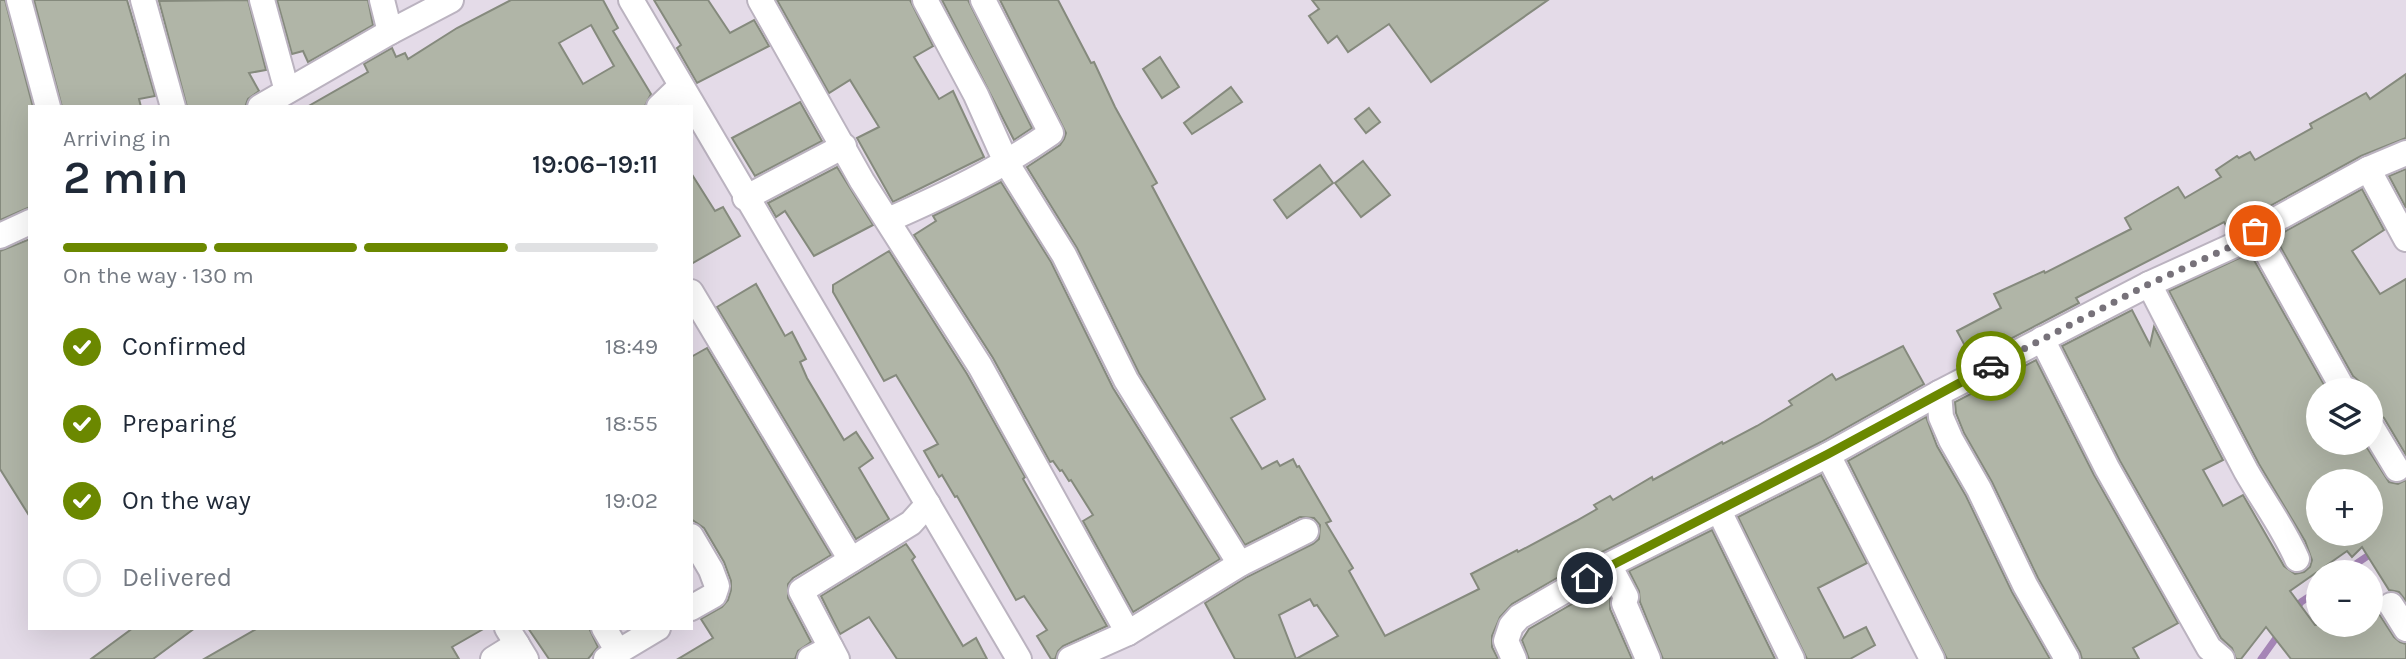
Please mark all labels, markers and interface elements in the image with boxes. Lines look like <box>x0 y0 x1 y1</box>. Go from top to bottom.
text: Arriving in <box>63 125 171 152</box>
text: 19:06–19:11 <box>532 149 658 180</box>
text: 2 min <box>63 151 189 205</box>
pin <box>2225 201 2285 261</box>
icon: bag <box>2236 212 2274 250</box>
text: On the way · 130 m <box>63 262 254 289</box>
icon: check <box>63 328 101 366</box>
text: Confirmed <box>122 331 247 362</box>
courier <box>1956 331 2026 401</box>
text: 18:49 <box>605 333 658 360</box>
icon: car <box>1972 347 2010 385</box>
map controls <box>2306 378 2383 637</box>
button: layers <box>2306 378 2383 455</box>
icon: check <box>63 405 101 443</box>
text: Preparing <box>122 408 236 439</box>
text: 18:55 <box>605 410 658 437</box>
button: + <box>2306 469 2383 546</box>
icon: check <box>63 482 101 520</box>
text: On the way <box>122 485 251 516</box>
text: 19:02 <box>605 487 658 514</box>
pin <box>1557 548 1617 608</box>
icon: home <box>1568 559 1606 597</box>
button: − <box>2306 560 2383 637</box>
text: Delivered <box>122 562 232 593</box>

